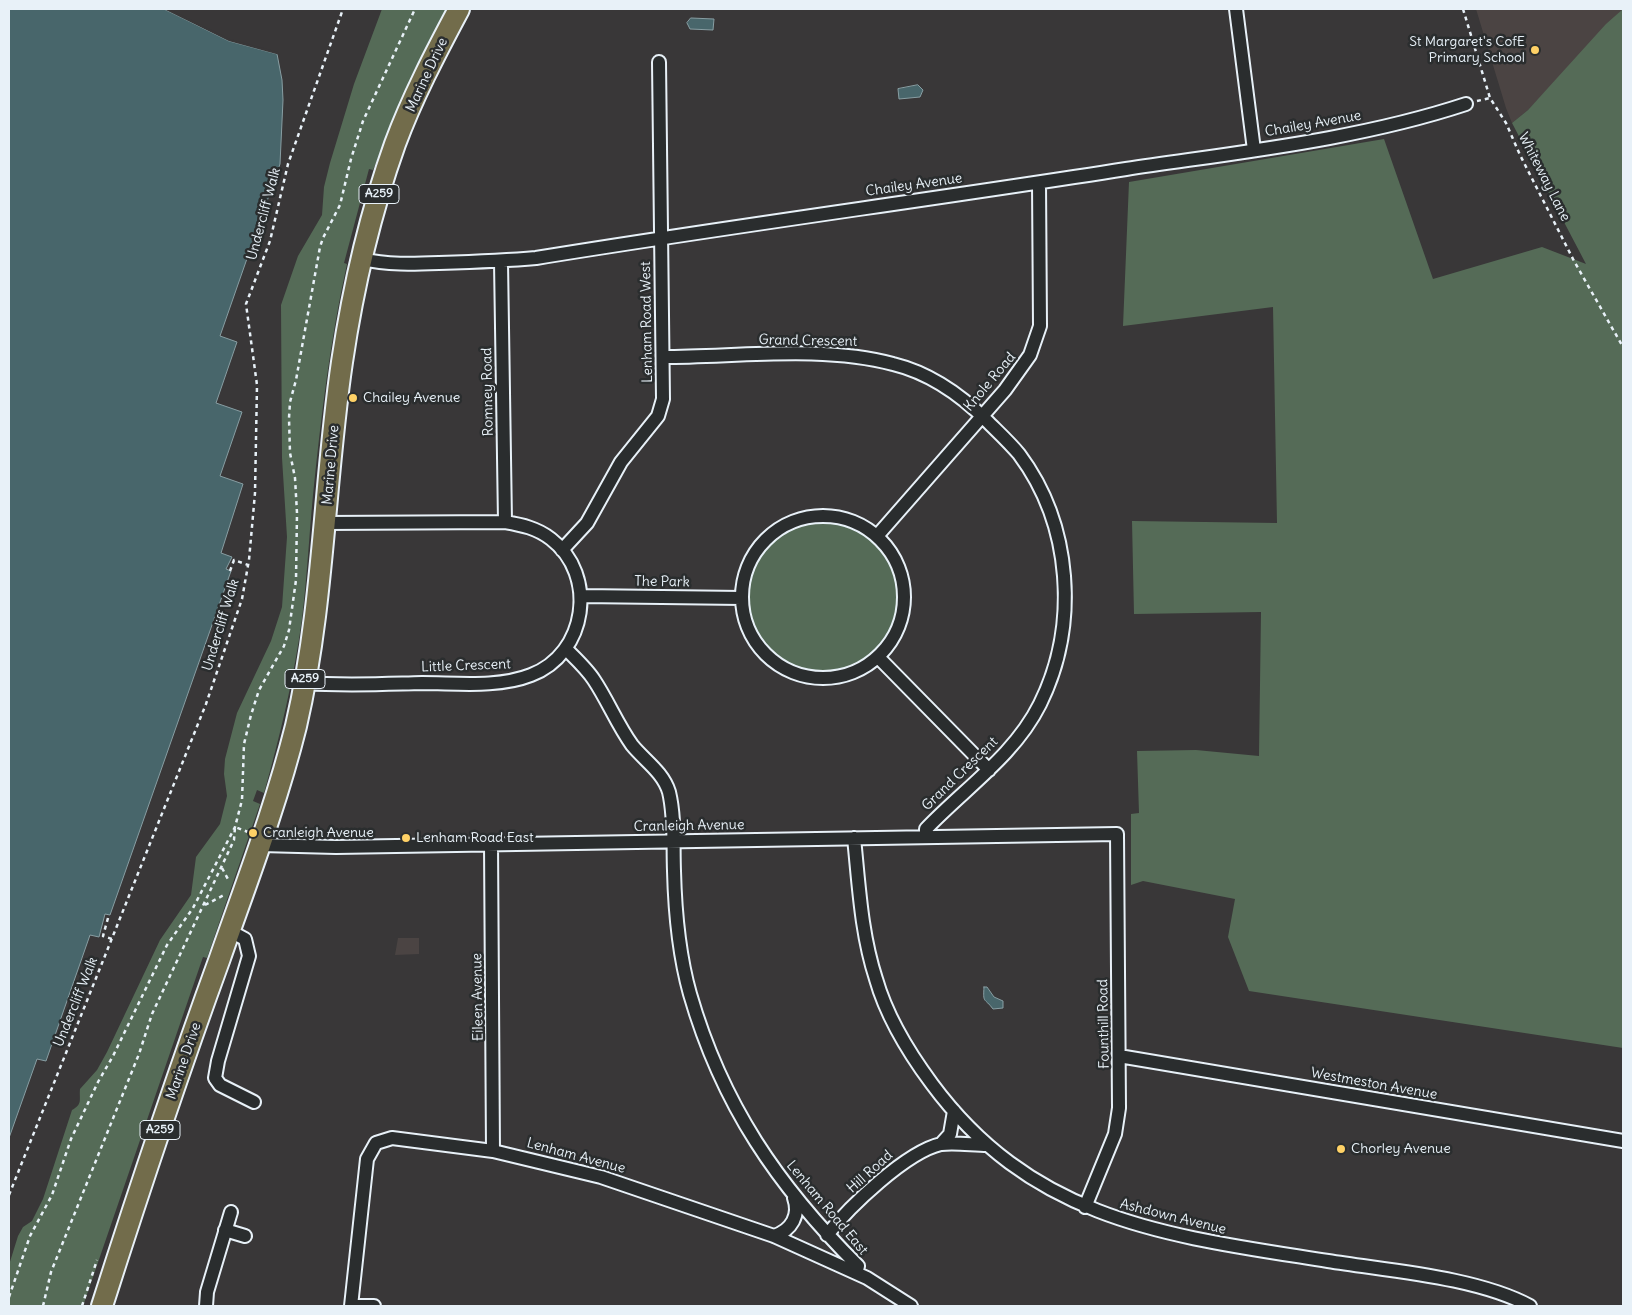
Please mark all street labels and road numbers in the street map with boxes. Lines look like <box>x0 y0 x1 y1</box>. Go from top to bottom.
street label: Marine Drive <box>402 35 452 115</box>
street label: Chailey Avenue <box>1264 107 1362 141</box>
street label: Whiteway Lane <box>1514 130 1574 224</box>
street label: Undercliff Walk <box>244 166 284 262</box>
street label: Chailey Avenue <box>865 170 963 200</box>
road number: A259 <box>359 184 399 203</box>
street label: Lenham Road West <box>638 261 656 383</box>
street label: Grand Crescent <box>758 332 858 350</box>
street label: Romney Road <box>479 348 497 436</box>
street label: Knole Road <box>961 349 1019 415</box>
street label: Marine Drive <box>319 424 343 506</box>
street label: The Park <box>634 573 690 591</box>
street label: Undercliff Walk <box>199 577 243 673</box>
street label: Little Crescent <box>421 656 511 676</box>
road number: A259 <box>285 670 325 689</box>
street label: Grand Crescent <box>919 734 1001 814</box>
street label: Cranleigh Avenue <box>633 817 745 835</box>
street label: Eileen Avenue <box>469 953 487 1041</box>
street label: Undercliff Walk <box>50 955 102 1049</box>
street label: Founthill Road <box>1095 979 1113 1069</box>
street label: Marine Drive <box>163 1020 205 1102</box>
street label: Westmeston Avenue <box>1310 1065 1438 1103</box>
road number: A259 <box>140 1120 180 1140</box>
street label: Lenham Avenue <box>525 1135 627 1177</box>
street label: Hill Road <box>844 1147 896 1197</box>
street label: Lenham Road East <box>783 1157 871 1259</box>
street label: Ashdown Avenue <box>1118 1196 1228 1238</box>

